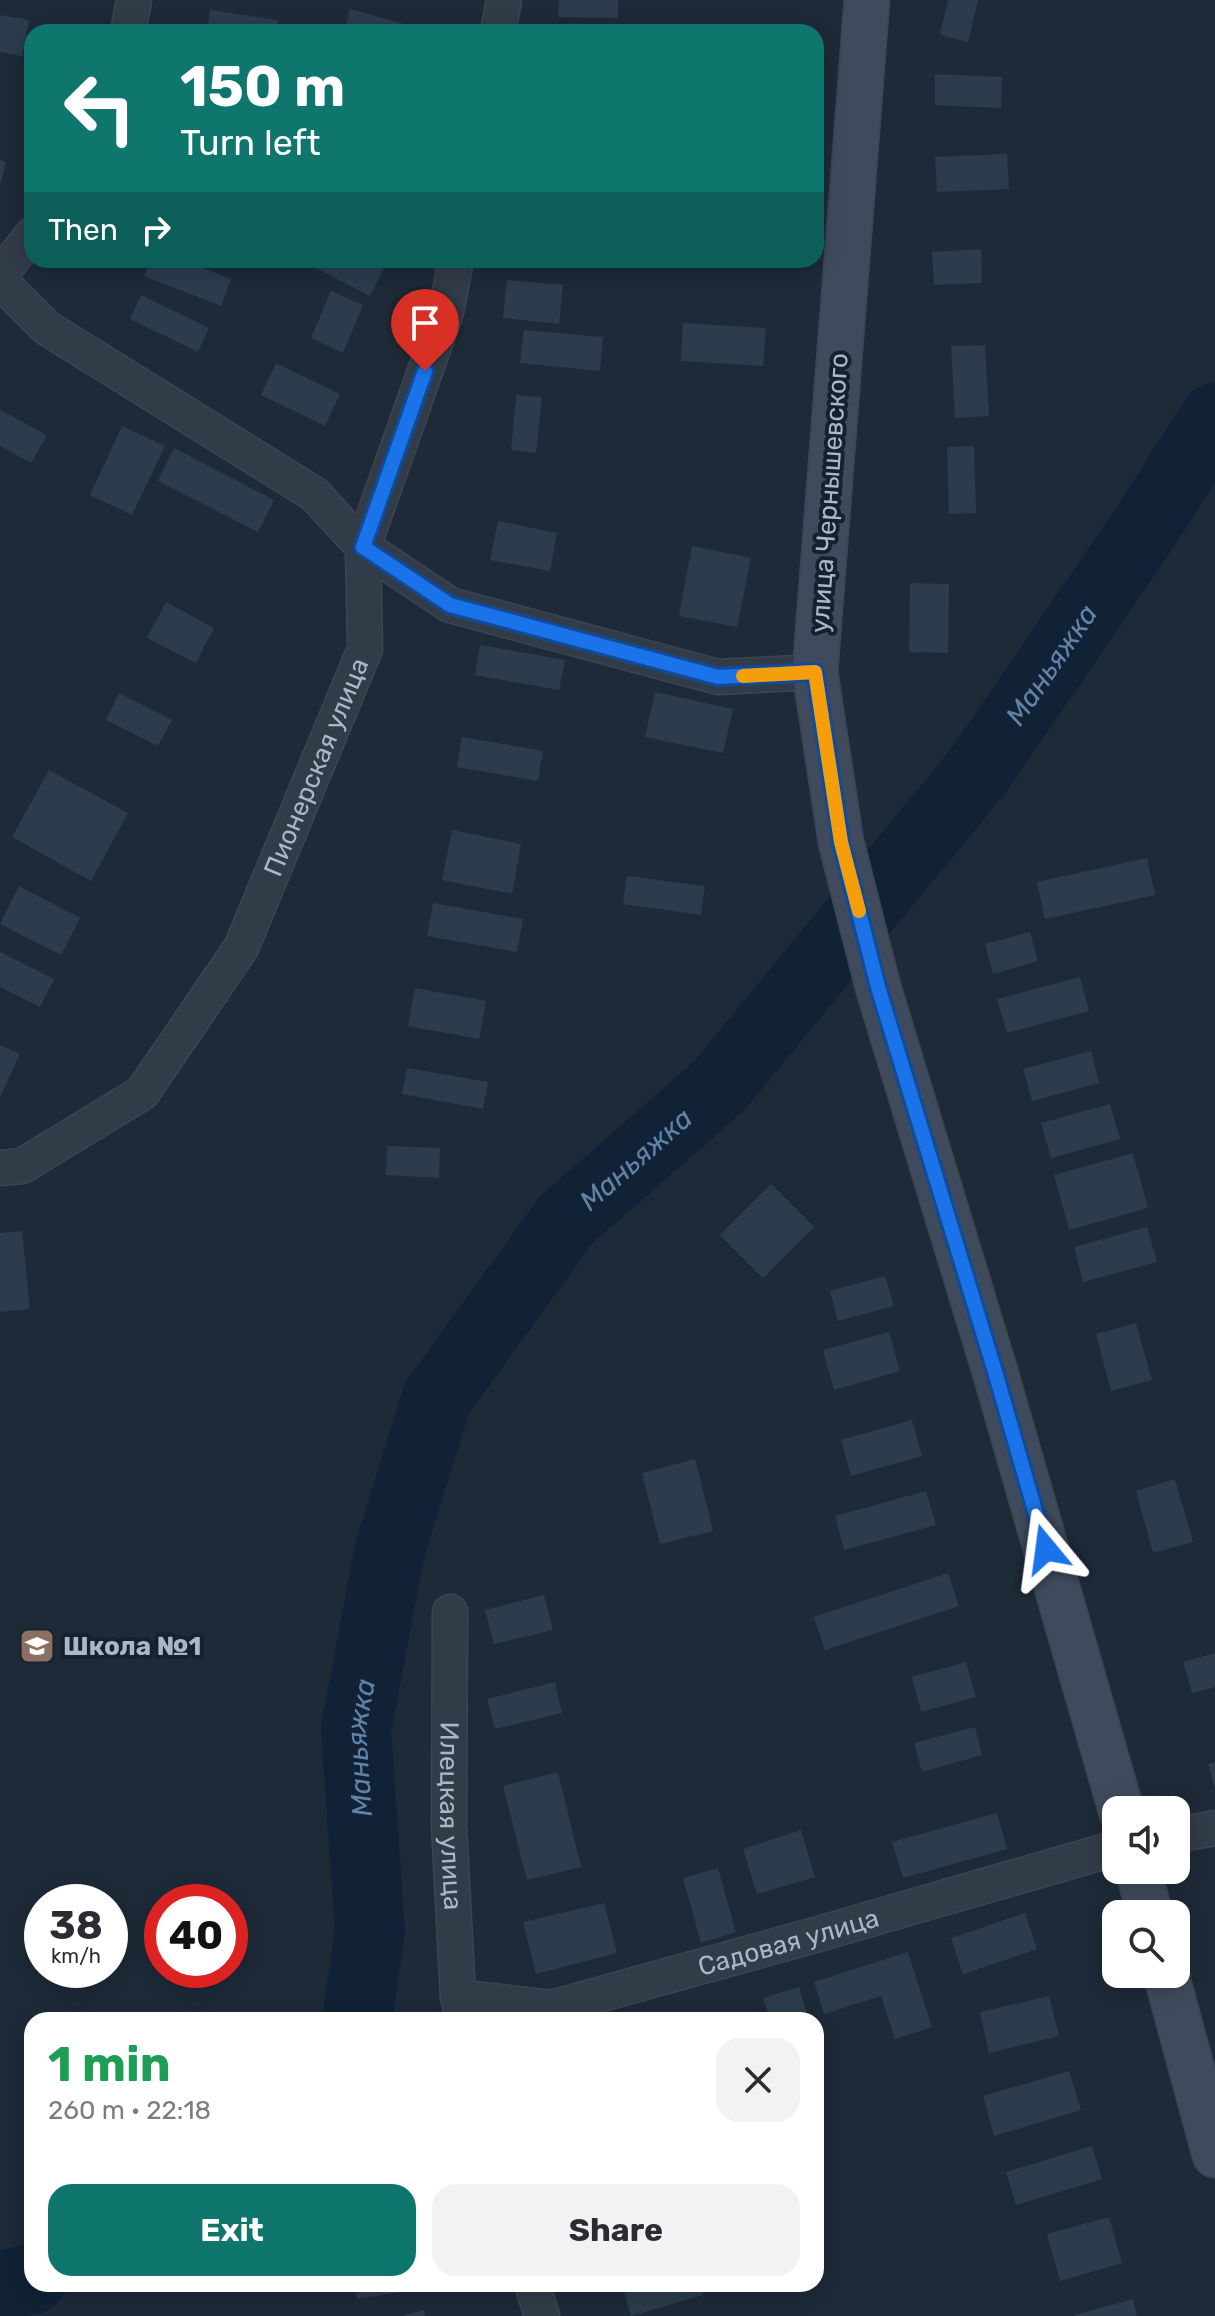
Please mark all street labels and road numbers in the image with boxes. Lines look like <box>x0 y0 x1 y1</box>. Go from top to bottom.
street label: улица Чернышевского <box>804 352 855 634</box>
street label: Пионерская улица <box>257 654 376 881</box>
street label: Илецкая улица <box>433 1722 468 1911</box>
street label: Садовая улица <box>695 1902 883 1983</box>

